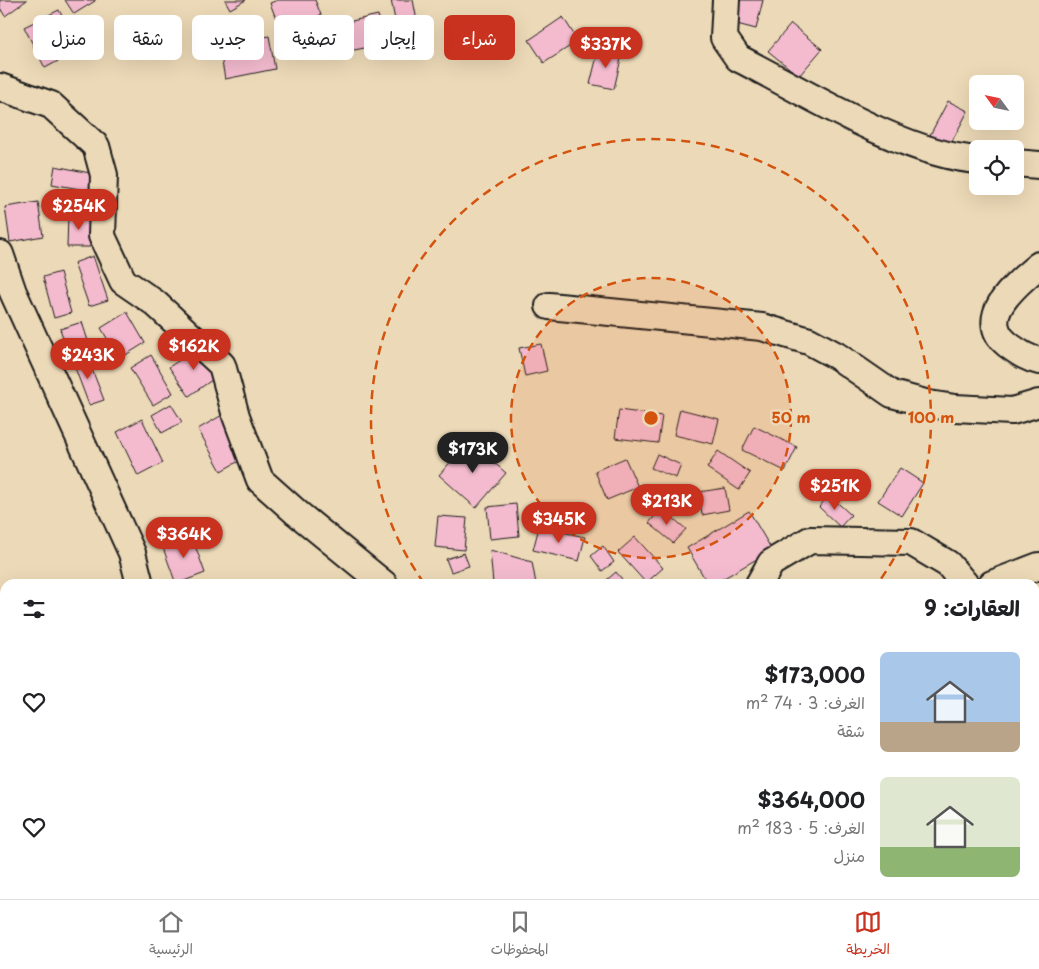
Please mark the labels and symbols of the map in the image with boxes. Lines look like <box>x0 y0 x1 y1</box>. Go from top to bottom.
pin: $337K <box>571 27 641 69</box>
north arrow <box>969 75 1024 130</box>
pin: $254K <box>44 188 114 231</box>
pin: $162K <box>159 328 229 371</box>
pin: $243K <box>53 338 123 380</box>
text: 50 m <box>772 405 810 428</box>
text: 100 m <box>908 405 954 428</box>
centre of rings <box>642 409 660 427</box>
pin: $173K <box>438 432 508 474</box>
pin: $251K <box>800 468 870 511</box>
pin: $213K <box>632 484 702 526</box>
pin: $345K <box>524 502 594 544</box>
pin: $364K <box>149 516 219 559</box>

